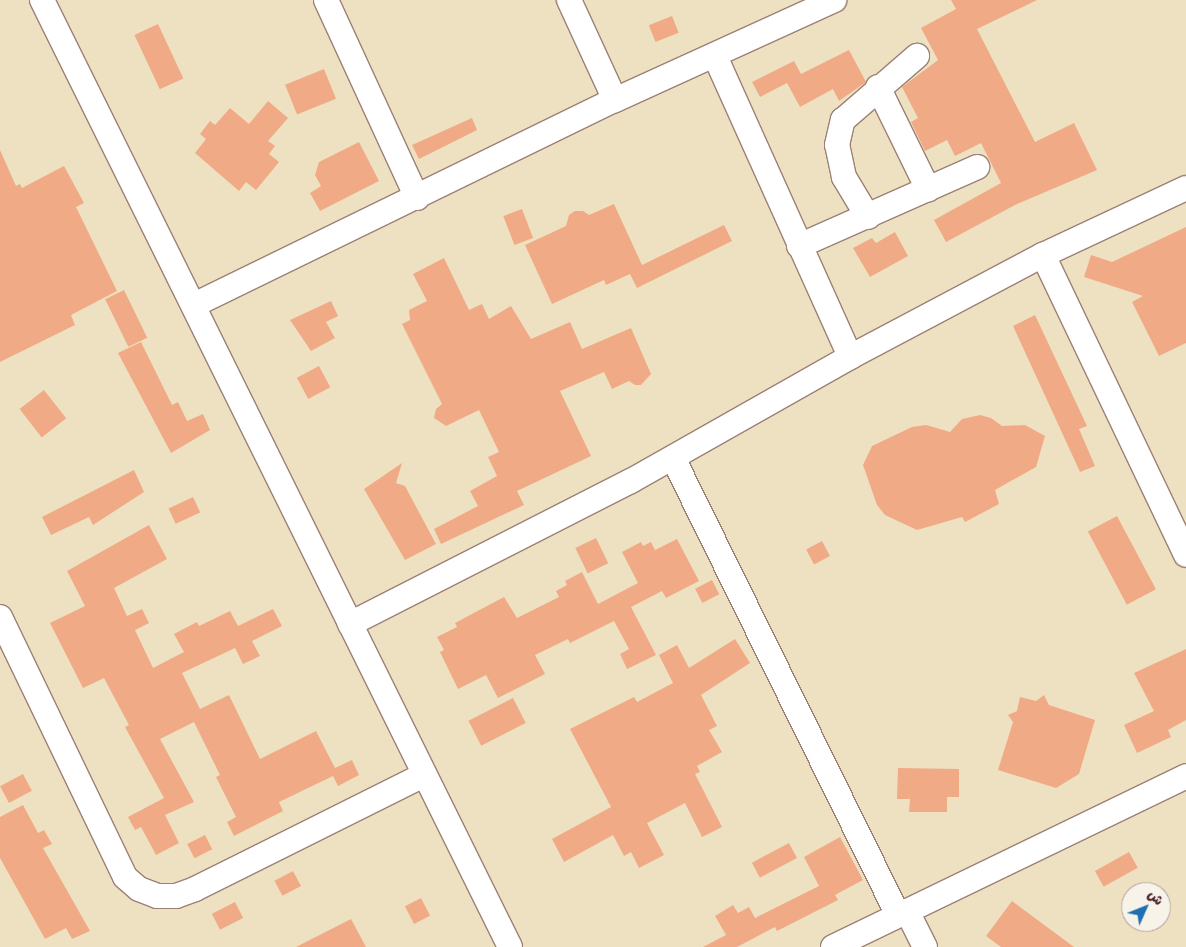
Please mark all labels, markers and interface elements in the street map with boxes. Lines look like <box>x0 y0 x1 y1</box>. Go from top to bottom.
north arrow <box>1121 882 1171 932</box>
text: ش <box>1144 885 1168 909</box>

